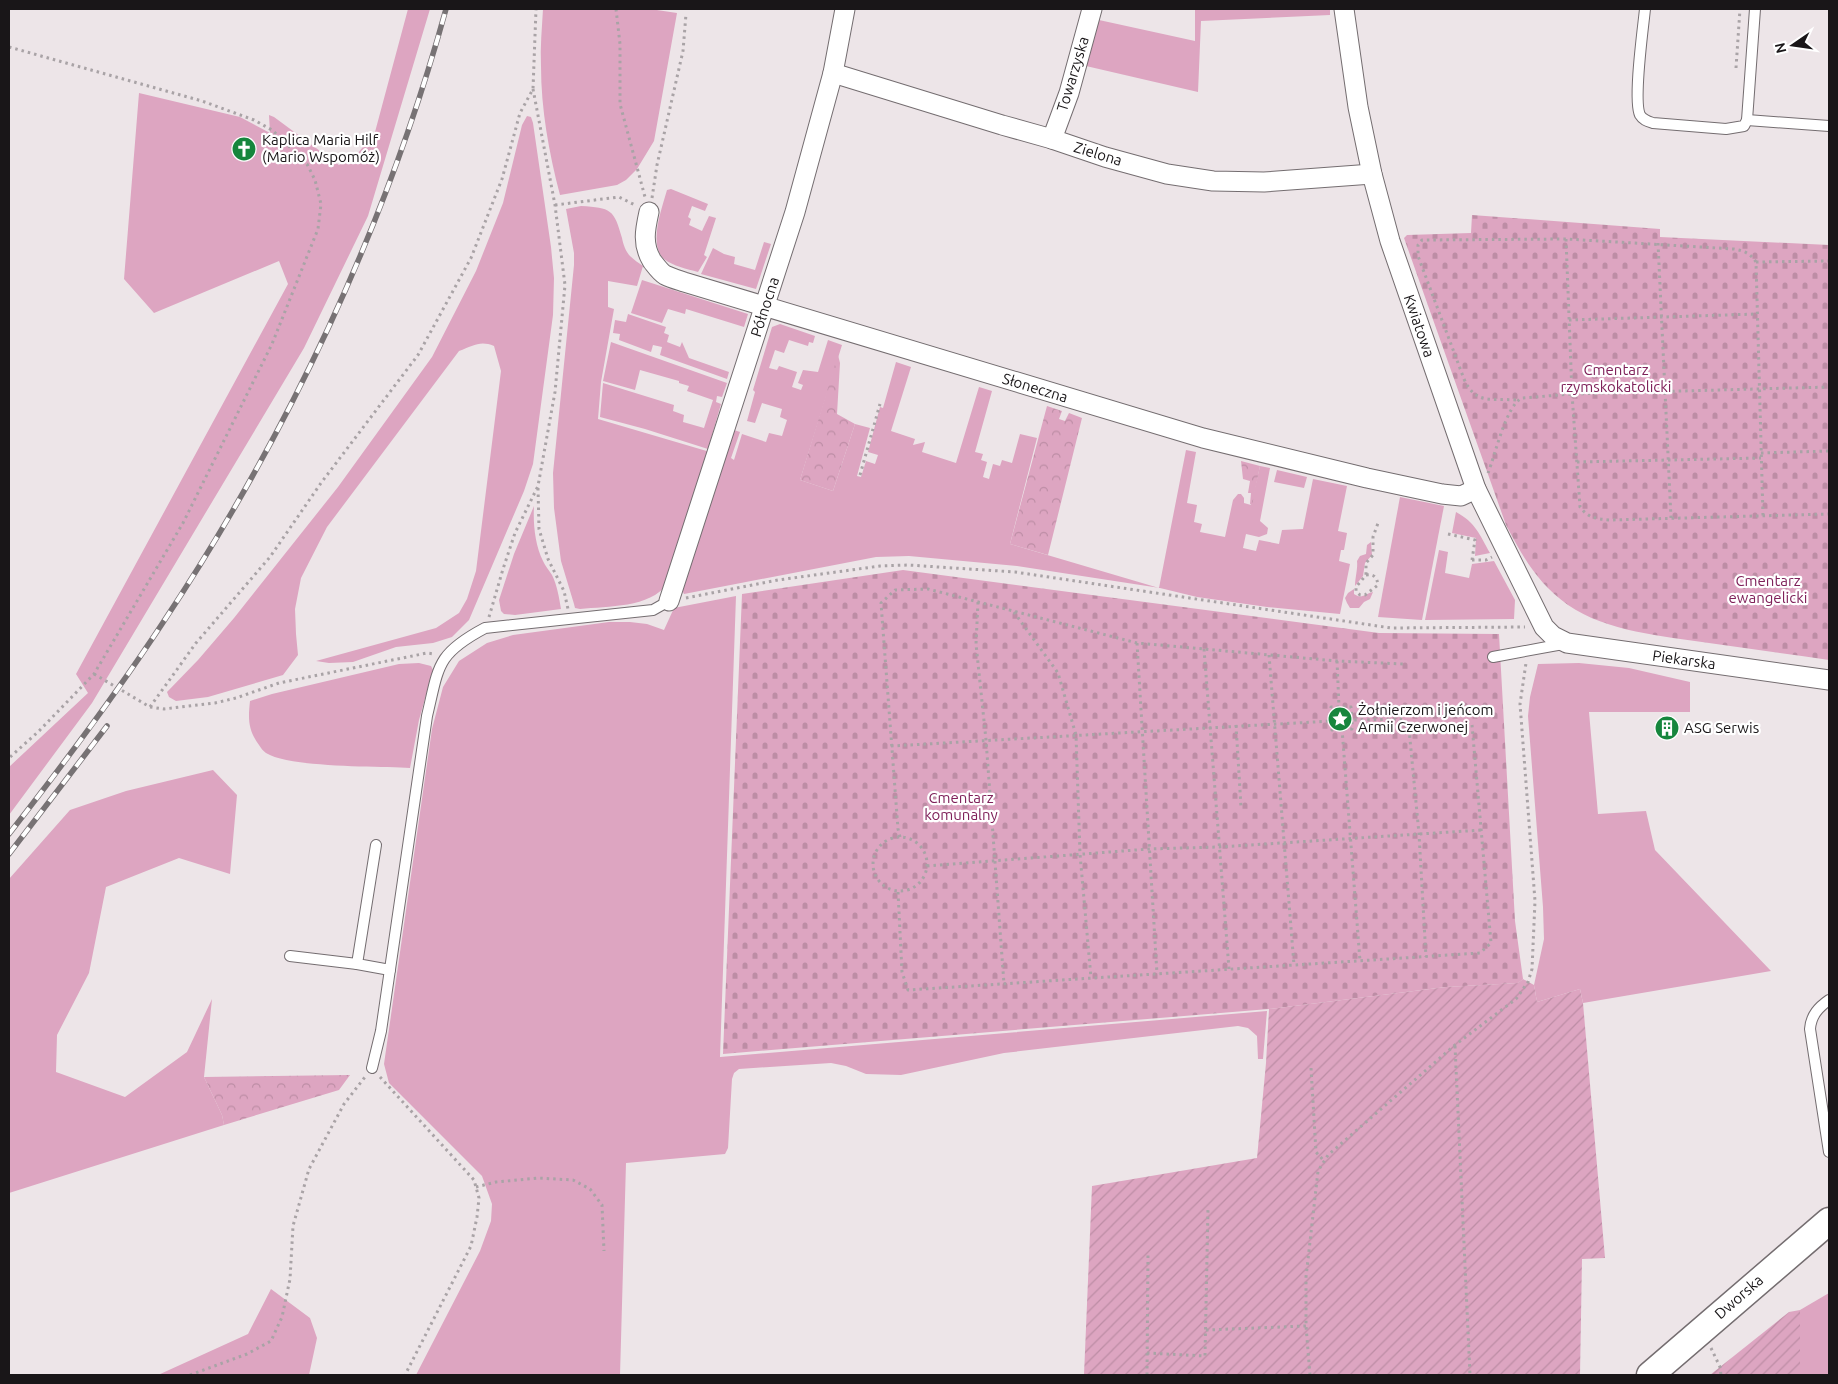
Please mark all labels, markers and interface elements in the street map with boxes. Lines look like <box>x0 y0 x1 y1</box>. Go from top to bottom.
north arrow <box>1768 20 1818 70</box>
street label: Towarzyska <box>1053 34 1092 113</box>
text: N <box>1771 41 1789 55</box>
place label: Kaplica Maria Hilf (Mario Wspomóż) <box>262 131 380 165</box>
church icon: Kaplica Maria Hilf (Mario Wspomóż) <box>231 136 257 162</box>
street label: Zielona <box>1072 138 1124 169</box>
street label: Północna <box>747 275 782 339</box>
street label: Kwiatowa <box>1401 292 1438 360</box>
park label: Cmentarz rzymskokatolicki <box>1560 361 1672 395</box>
street label: Słoneczna <box>1000 370 1070 406</box>
park label: Cmentarz ewangelicki <box>1729 572 1807 606</box>
street label: Piekarska <box>1651 647 1717 672</box>
place label: Żołnierzom i jeńcom Armii Czerwonej <box>1358 701 1493 735</box>
place icon: Żołnierzom i jeńcom Armii Czerwonej <box>1327 706 1353 732</box>
building icon: ASG Serwis <box>1654 715 1680 741</box>
place label: ASG Serwis <box>1684 719 1759 736</box>
park label: Cmentarz komunalny <box>924 789 998 823</box>
street label: Dworska <box>1711 1271 1766 1322</box>

